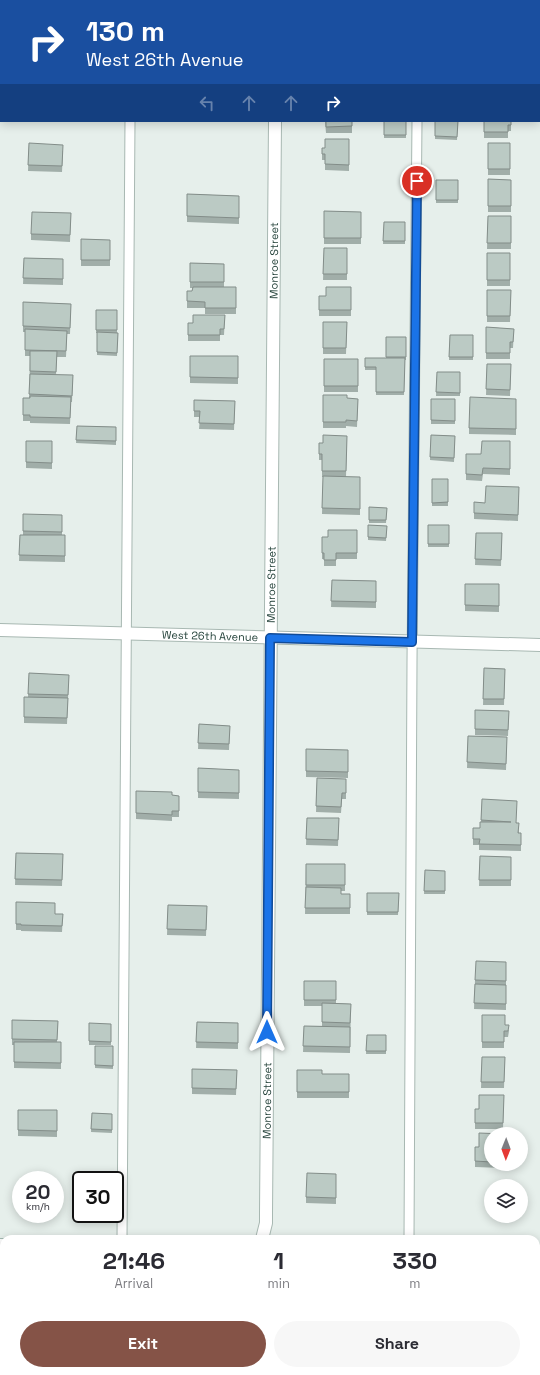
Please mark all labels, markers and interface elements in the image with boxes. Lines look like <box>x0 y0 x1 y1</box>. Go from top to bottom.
text: 130 m <box>86 13 165 49</box>
icon: right <box>20 16 72 68</box>
text: West 26th Avenue <box>86 48 243 71</box>
icon: left <box>196 92 218 114</box>
icon: ahead <box>238 92 260 114</box>
icon: ahead <box>280 92 302 114</box>
icon: right <box>322 92 344 114</box>
pin <box>400 164 434 198</box>
icon: arrive <box>406 170 428 192</box>
street label: Monroe Street <box>267 222 281 299</box>
street label: Monroe Street <box>264 546 278 623</box>
street label: West 26th Avenue <box>162 627 258 644</box>
position arrow <box>246 1011 288 1053</box>
street label: Monroe Street <box>260 1062 274 1139</box>
north arrow <box>484 1127 528 1171</box>
map controls <box>484 1127 528 1223</box>
speed limit sign: 30 <box>72 1171 124 1223</box>
text: 20 <box>26 1179 50 1205</box>
button: layers <box>484 1179 528 1223</box>
text: km/h <box>26 1200 50 1213</box>
text: 21:46 <box>103 1245 165 1276</box>
text: 1 <box>273 1245 284 1276</box>
text: 330 <box>393 1245 437 1276</box>
text: Arrival <box>114 1275 153 1292</box>
text: min <box>268 1275 290 1292</box>
text: m <box>409 1275 421 1292</box>
button: Exit <box>20 1321 266 1367</box>
button: Share <box>274 1321 520 1367</box>

